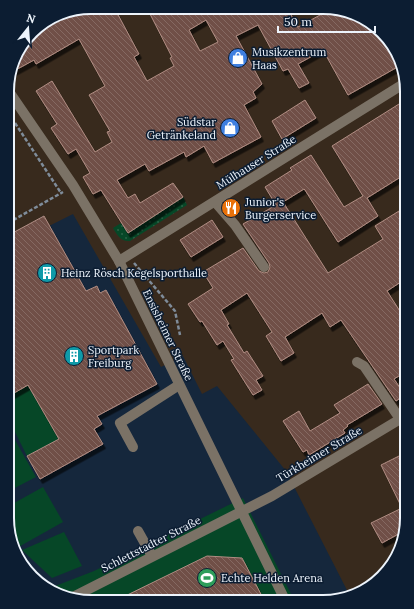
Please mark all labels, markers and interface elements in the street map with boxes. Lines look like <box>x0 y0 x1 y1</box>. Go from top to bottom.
north arrow <box>8 8 48 48</box>
scale bar <box>278 8 375 34</box>
text: N <box>25 10 38 27</box>
text: 50 m <box>284 14 312 29</box>
place label: Musikzentrum Haas <box>252 45 326 72</box>
shop icon: Musikzentrum Haas <box>227 47 249 69</box>
place label: Südstar Getränkeland <box>147 115 216 142</box>
shop icon: Südstar Getränkeland <box>219 117 241 139</box>
street label: Mülhauser Straße <box>214 132 298 192</box>
place label: Junior's Burgerservice <box>244 195 316 222</box>
restaurant icon: Junior's Burgerservice <box>220 197 242 219</box>
building icon: Heinz Rösch Kegelsporthalle <box>36 262 58 284</box>
place label: Heinz Rösch Kegelsporthalle <box>61 266 207 280</box>
street label: Ensisheimer Straße <box>140 287 196 383</box>
place label: Sportpark Freiburg <box>88 343 139 370</box>
building icon: Sportpark Freiburg <box>63 345 85 367</box>
street label: Türkheimer Straße <box>274 423 364 485</box>
street label: Schlettstadter Straße <box>99 513 203 575</box>
sports icon: Echte Helden Arena <box>196 567 218 589</box>
place label: Echte Helden Arena <box>221 571 323 585</box>

